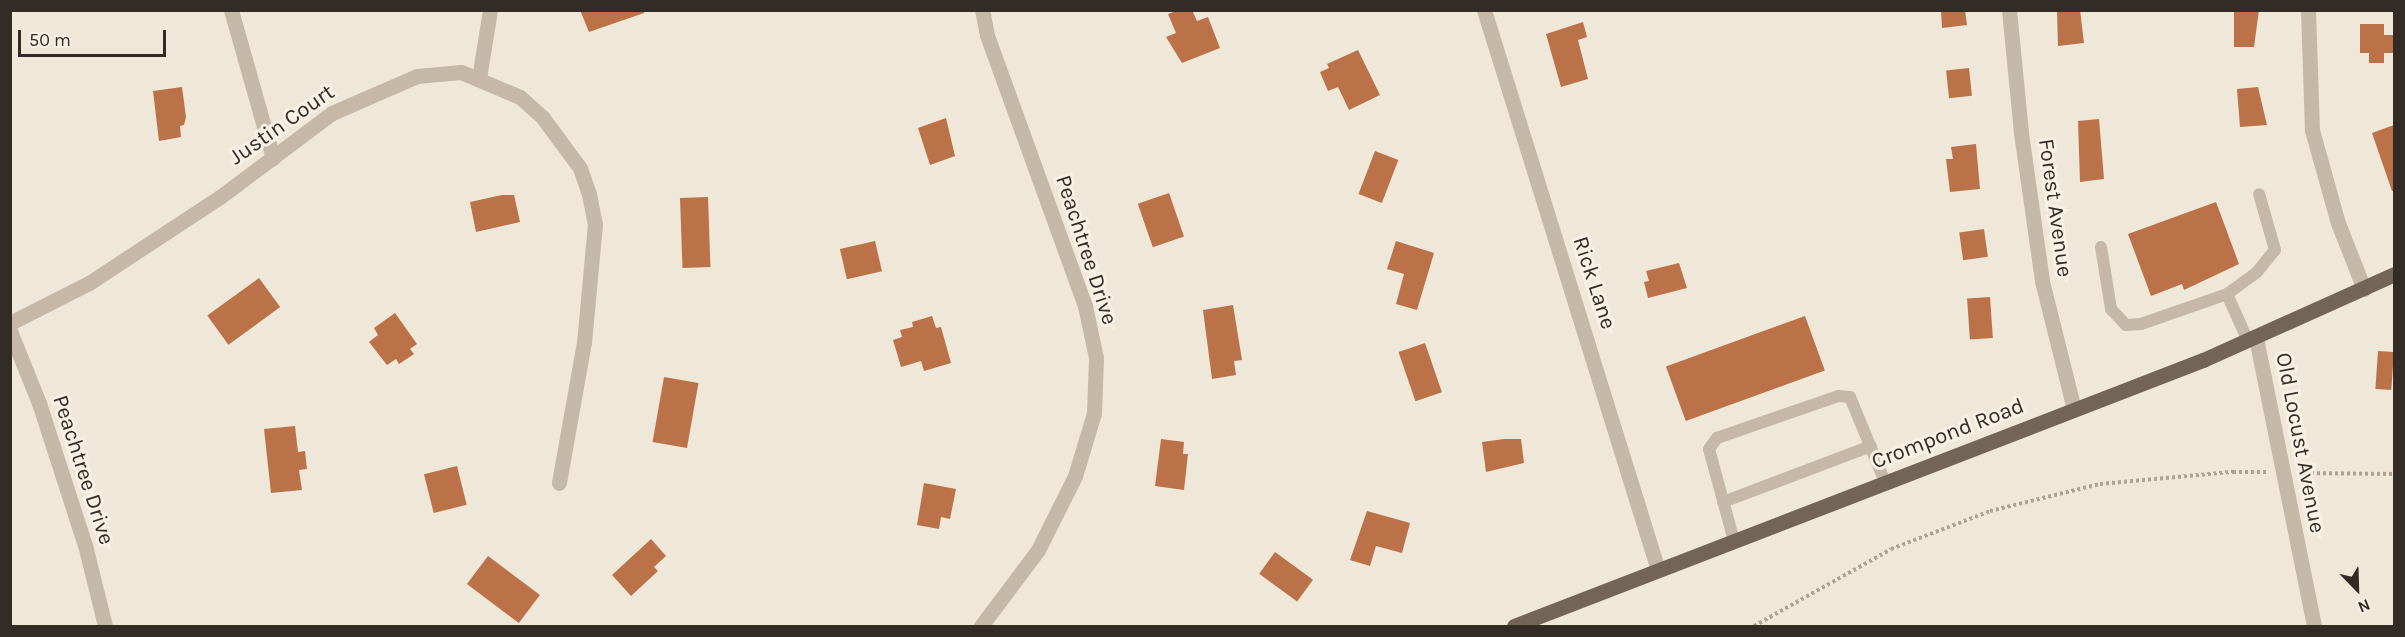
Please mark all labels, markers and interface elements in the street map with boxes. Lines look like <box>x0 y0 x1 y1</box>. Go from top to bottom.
scale bar <box>21 18 170 56</box>
text: 50 m <box>29 29 71 51</box>
street label: Justin Court <box>224 79 340 171</box>
street label: Forest Avenue <box>2032 137 2078 279</box>
street label: Peachtree Drive <box>1049 172 1123 328</box>
street label: Rick Lane <box>1567 233 1621 333</box>
street label: Old Locust Avenue <box>2270 351 2330 535</box>
street label: Peachtree Drive <box>46 392 120 548</box>
street label: Crompond Road <box>1868 393 2028 475</box>
north arrow <box>2327 559 2387 619</box>
text: N <box>2355 595 2373 617</box>

